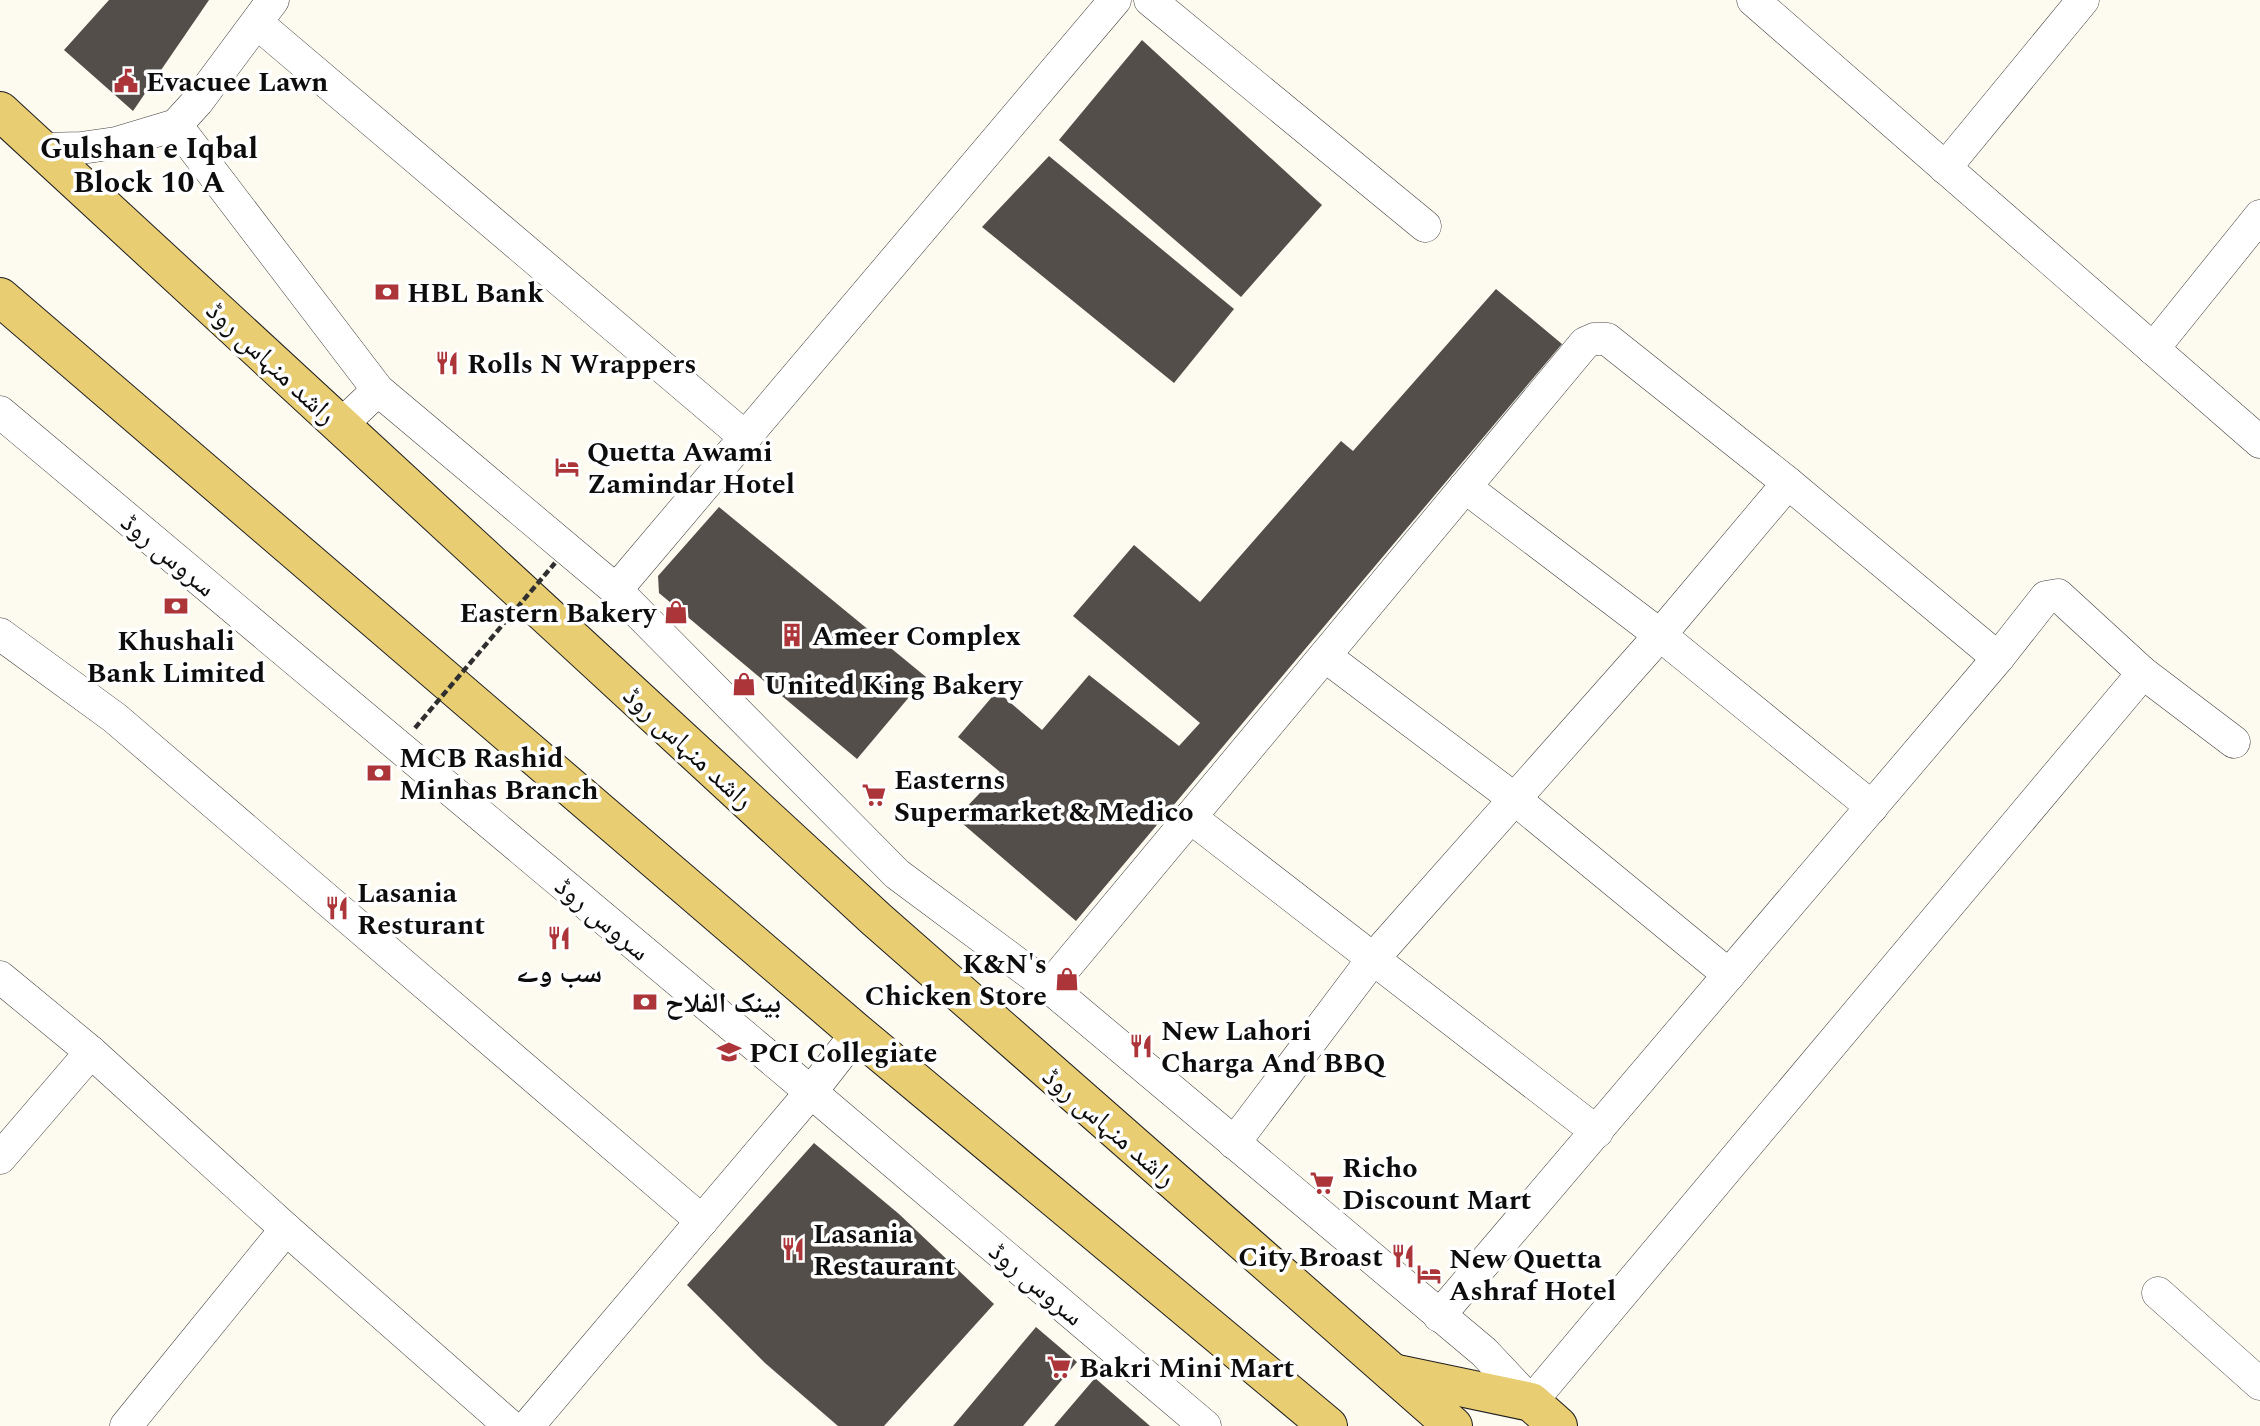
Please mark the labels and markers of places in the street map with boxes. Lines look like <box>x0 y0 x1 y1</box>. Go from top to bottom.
place label: Evacuee Lawn <box>146 61 328 104</box>
public building icon: Evacuee Lawn <box>112 67 140 95</box>
place label: HBL Bank <box>407 272 544 315</box>
bank icon: HBL Bank <box>373 278 401 306</box>
place label: Rolls N Wrappers <box>467 343 696 386</box>
restaurant icon: Rolls N Wrappers <box>433 349 461 377</box>
place label: Quetta Awami Zamindar Hotel <box>587 431 795 506</box>
hotel icon: Quetta Awami Zamindar Hotel <box>553 453 581 481</box>
bank icon: Khushali Bank Limited <box>162 592 190 620</box>
place label: Eastern Bakery <box>459 592 658 635</box>
shop icon: Eastern Bakery <box>662 598 690 626</box>
place label: Ameer Complex <box>812 615 1021 658</box>
place label: Khushali Bank Limited <box>87 620 265 695</box>
building icon: Ameer Complex <box>778 621 806 649</box>
place label: United King Bakery <box>764 664 1024 707</box>
shop icon: United King Bakery <box>730 670 758 698</box>
place label: MCB Rashid Minhas Branch <box>399 737 599 812</box>
bank icon: MCB Rashid Minhas Branch <box>365 759 393 787</box>
place label: Easterns Supermarket & Medico <box>894 759 1194 834</box>
supermarket icon: Easterns Supermarket & Medico <box>860 781 888 809</box>
place label: Lasania Resturant <box>357 872 485 947</box>
restaurant icon: Lasania Resturant <box>323 894 351 922</box>
restaurant icon: سب وے <box>545 924 573 952</box>
place label: K&N's Chicken Store <box>865 943 1047 1018</box>
place label: سب وے <box>516 952 602 995</box>
shop icon: K&N's Chicken Store <box>1053 965 1081 993</box>
place label: بینک الفلاح <box>665 982 781 1025</box>
bank icon: بینک الفلاح <box>631 988 659 1016</box>
place label: New Lahori Charga And BBQ <box>1161 1010 1386 1085</box>
place label: PCI Collegiate <box>749 1032 937 1075</box>
restaurant icon: New Lahori Charga And BBQ <box>1127 1032 1155 1060</box>
school or university icon: PCI Collegiate <box>715 1038 743 1066</box>
place label: Richo Discount Mart <box>1342 1147 1532 1222</box>
supermarket icon: Richo Discount Mart <box>1308 1169 1336 1197</box>
place label: Lasania Restaurant <box>813 1213 956 1288</box>
restaurant icon: Lasania Restaurant <box>779 1235 807 1263</box>
place label: City Broast <box>1238 1236 1383 1279</box>
place label: New Quetta Ashraf Hotel <box>1449 1238 1616 1313</box>
restaurant icon: City Broast <box>1389 1242 1417 1270</box>
hotel icon: New Quetta Ashraf Hotel <box>1415 1260 1443 1288</box>
place label: Bakri Mini Mart <box>1079 1347 1295 1390</box>
supermarket icon: Bakri Mini Mart <box>1045 1353 1073 1381</box>

